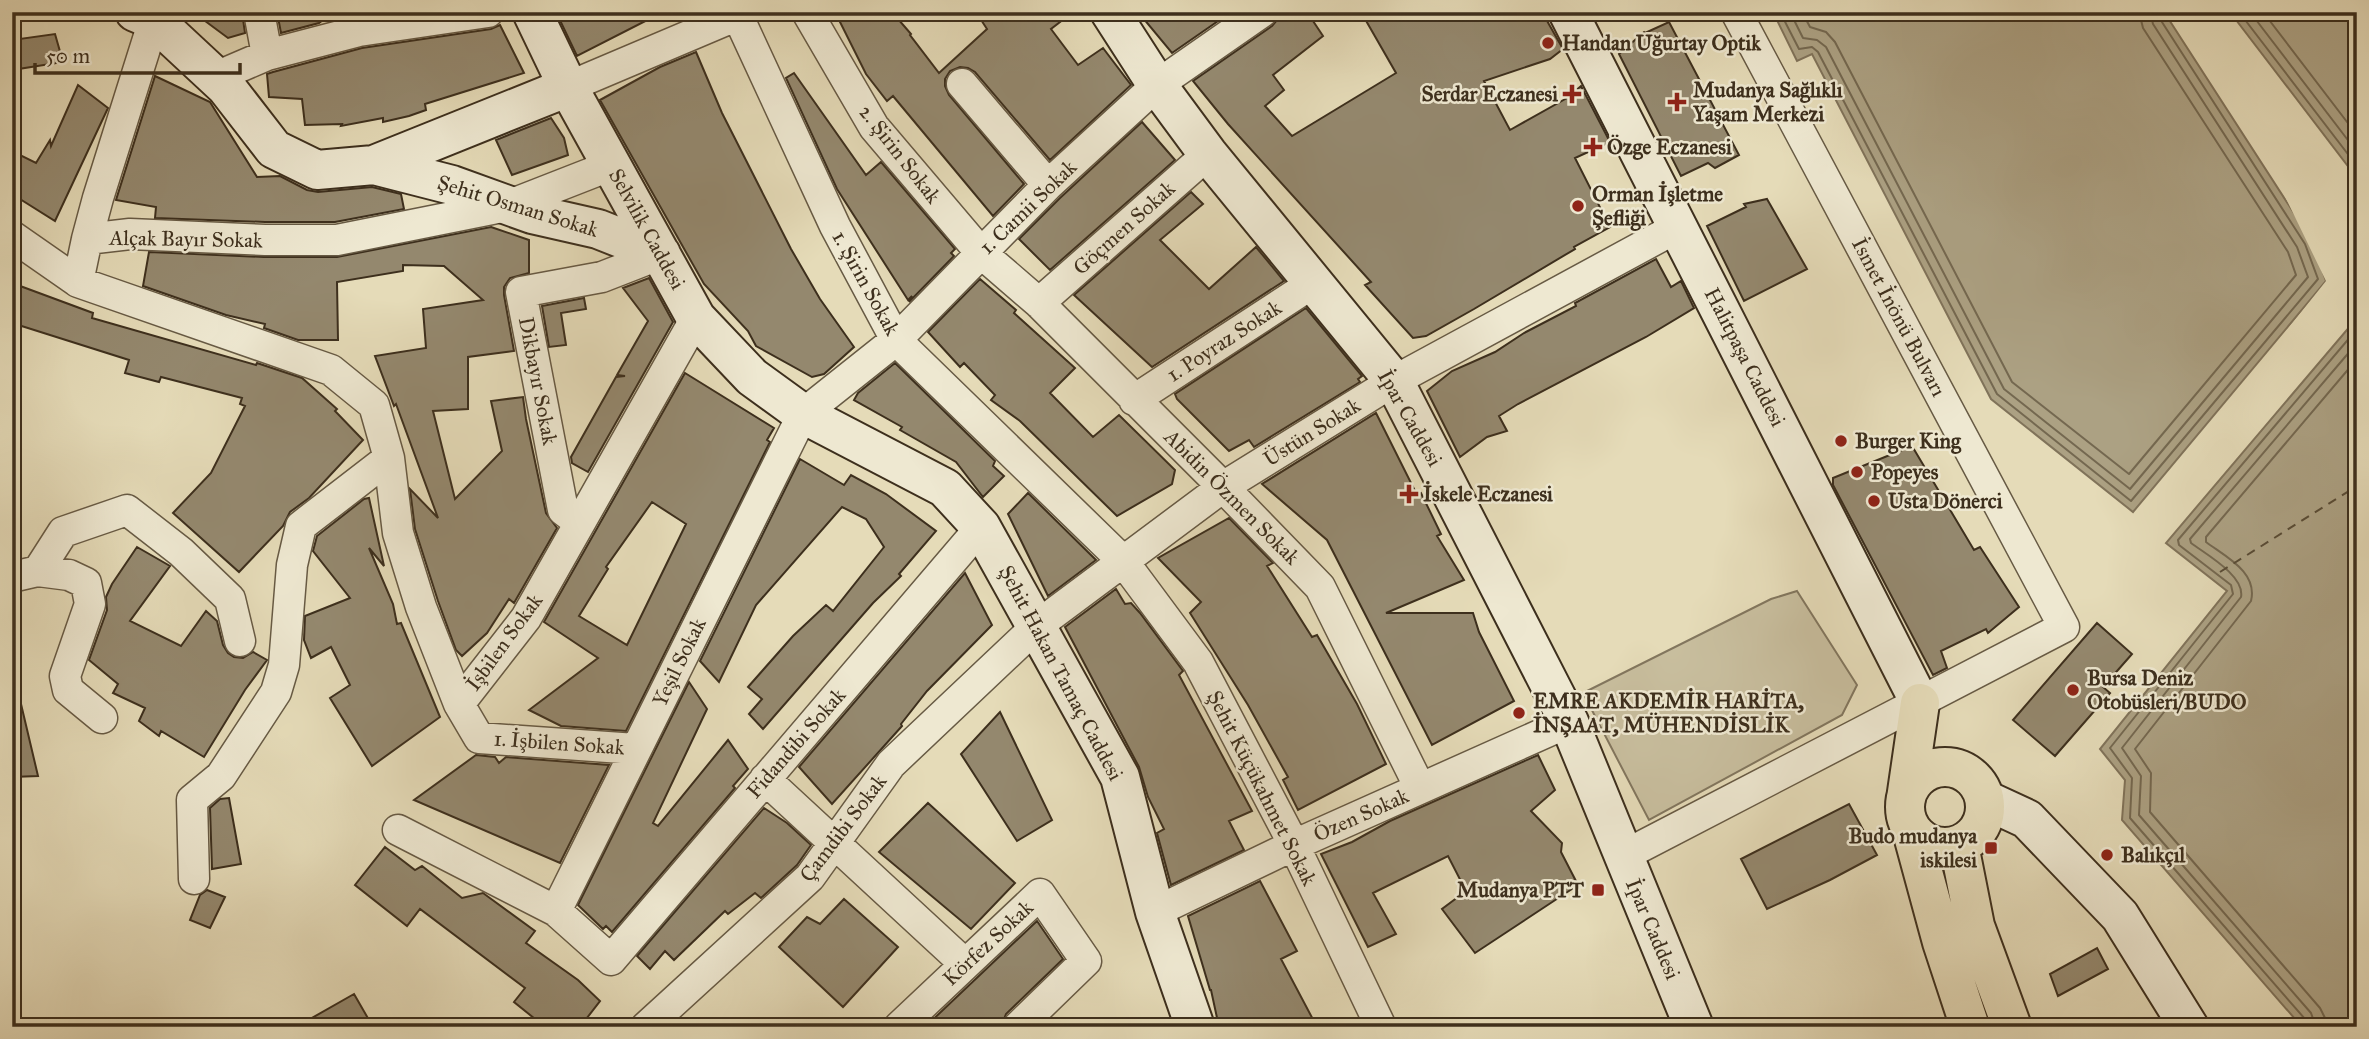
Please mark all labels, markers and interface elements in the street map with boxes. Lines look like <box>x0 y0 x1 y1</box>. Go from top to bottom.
place label: Handan Uğurtay Optik <box>1562 30 1762 56</box>
scale bar <box>35 32 240 76</box>
marker: Handan Uğurtay Optik <box>1540 35 1556 51</box>
text: 50 m <box>46 43 91 69</box>
place label: Mudanya Sağlıklı Yaşam Merkezi <box>1692 77 1843 127</box>
place label: Serdar Eczanesi <box>1422 81 1558 107</box>
marker: Serdar Eczanesi <box>1564 86 1580 102</box>
marker: Mudanya Sağlıklı Yaşam Merkezi <box>1667 92 1687 112</box>
street label: 2. Şirin Sokak <box>853 99 947 209</box>
place label: Özge Eczanesi <box>1607 134 1732 160</box>
marker: Özge Eczanesi <box>1585 139 1601 155</box>
street label: 1. Camii Sokak <box>974 154 1082 260</box>
street label: Selvilik Caddesi <box>603 164 691 294</box>
street label: Şehit Osman Sokak <box>434 169 602 243</box>
street label: Göçmen Sokak <box>1068 175 1181 281</box>
place label: Orman İşletme Şefliği <box>1592 180 1723 231</box>
marker: Orman İşletme Şefliği <box>1570 198 1586 214</box>
street label: Alçak Bayır Sokak <box>108 225 263 253</box>
street label: 1. Şirin Sokak <box>827 226 906 340</box>
street label: İsmet İnönü Bulvarı <box>1846 233 1952 401</box>
street label: Halitpaşa Caddesi <box>1699 283 1791 431</box>
street label: 1. Poyraz Sokak <box>1162 294 1286 388</box>
street label: Dikbayır Sokak <box>513 315 563 448</box>
street label: İpar Caddesi <box>1372 365 1448 471</box>
street label: Üstün Sokak <box>1259 392 1365 472</box>
street label: Abidin Özmen Sokak <box>1158 423 1305 570</box>
place label: Burger King <box>1855 428 1962 454</box>
marker: Burger King <box>1833 433 1849 449</box>
place label: Popeyes <box>1871 459 1939 485</box>
marker: Popeyes <box>1849 464 1865 480</box>
place label: İskele Eczanesi <box>1423 480 1553 507</box>
marker: İskele Eczanesi <box>1401 486 1417 502</box>
place label: Usta Dönerci <box>1888 488 2003 514</box>
marker: Usta Dönerci <box>1866 493 1882 509</box>
street label: Şehit Hakan Tamaç Caddesi <box>993 561 1129 785</box>
street label: İşbilen Sokak <box>460 588 548 696</box>
street label: Yeşil Sokak <box>646 613 712 711</box>
place label: Bursa Deniz Otobüsleri/BUDO <box>2087 665 2247 715</box>
street label: Fidandibi Sokak <box>741 682 851 804</box>
marker: Bursa Deniz Otobüsleri/BUDO <box>2065 682 2081 698</box>
street label: Şehit Küçükahmet Sokak <box>1201 686 1323 890</box>
place label: EMRE AKDEMİR HARİTA, İNŞAAT, MÜHENDİSLİK <box>1533 687 1805 738</box>
marker: EMRE AKDEMİR HARİTA, İNŞAAT, MÜHENDİSLİK <box>1511 705 1527 721</box>
street label: 1. İşbilen Sokak <box>493 725 626 761</box>
street label: Çamdibi Sokak <box>794 769 892 887</box>
street label: Özen Sokak <box>1309 782 1413 848</box>
place label: Budo mudanya iskilesi <box>1848 823 1978 873</box>
marker: Budo mudanya iskilesi <box>1983 840 1999 856</box>
place label: Balıkçıl <box>2121 842 2186 868</box>
marker: Balıkçıl <box>2099 847 2115 863</box>
street label: İpar Caddesi <box>1620 875 1686 984</box>
place label: Mudanya PTT <box>1456 877 1585 903</box>
marker: Mudanya PTT <box>1590 882 1606 898</box>
street label: Körfez Sokak <box>937 894 1039 991</box>

